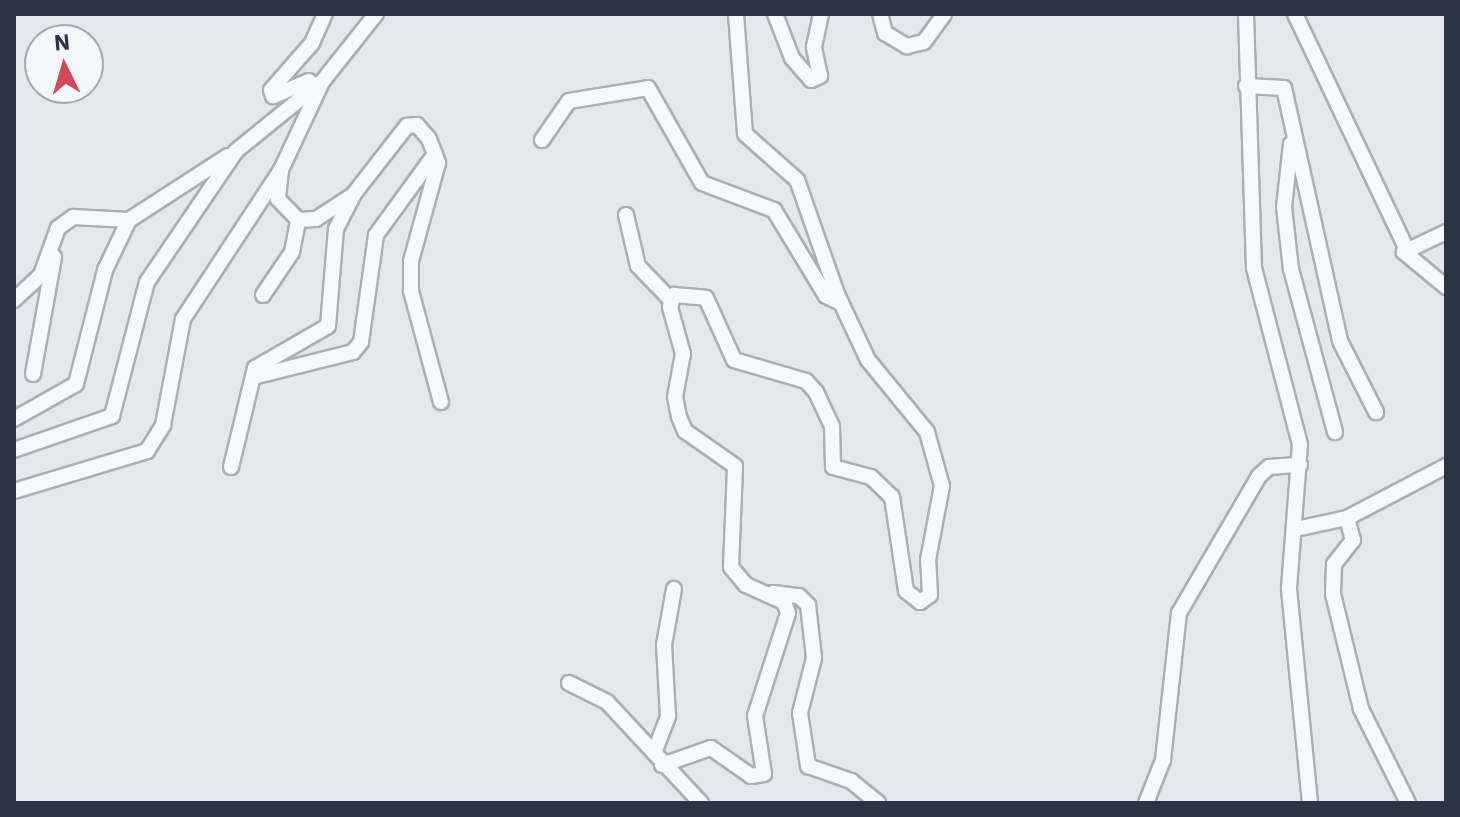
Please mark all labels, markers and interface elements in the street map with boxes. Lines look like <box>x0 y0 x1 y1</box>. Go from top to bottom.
north arrow <box>24 24 104 104</box>
text: N <box>53 26 71 57</box>

